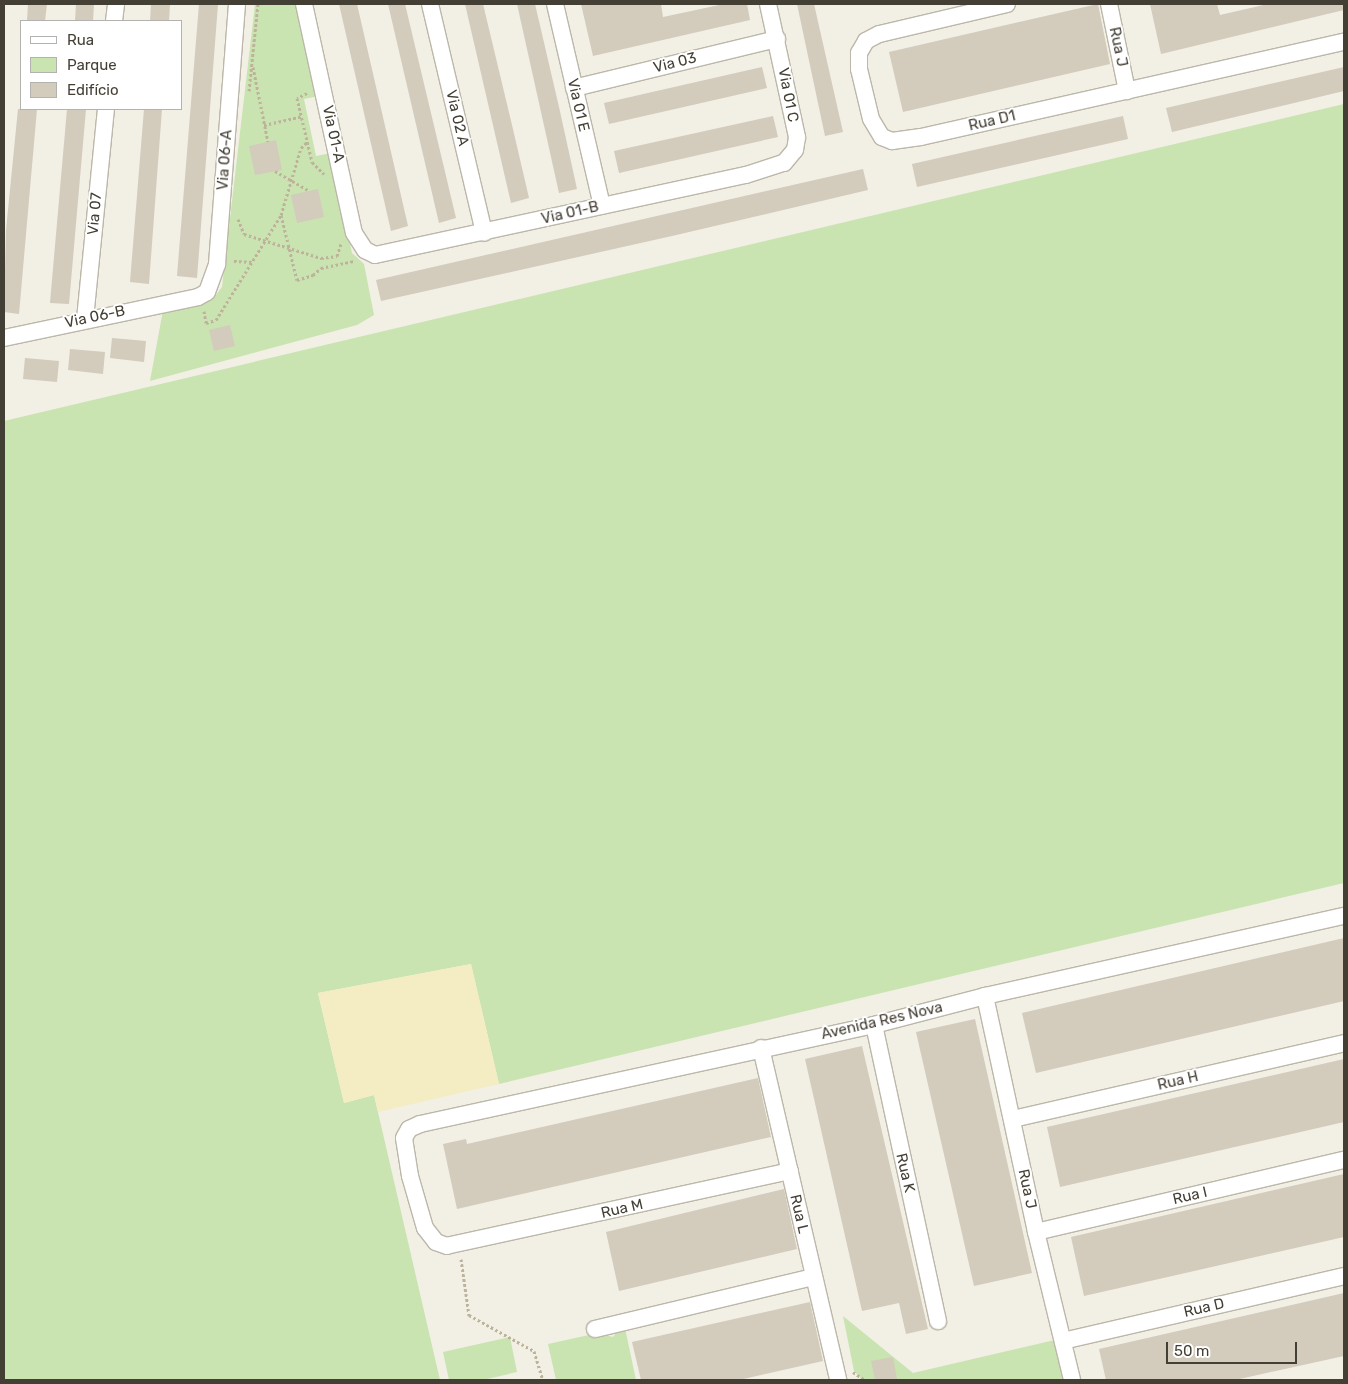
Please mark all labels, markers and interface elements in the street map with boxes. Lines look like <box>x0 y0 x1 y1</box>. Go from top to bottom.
legend <box>20 20 182 110</box>
street label: Rua J <box>1105 25 1131 69</box>
text: Rua <box>67 31 94 49</box>
street label: Via 03 <box>652 49 698 77</box>
text: Parque <box>67 56 117 74</box>
street label: Via 01 C <box>774 66 802 124</box>
street label: Via 01 E <box>563 77 593 133</box>
text: Edifício <box>67 81 119 99</box>
street label: Via 02 A <box>442 88 472 148</box>
street label: Via 01-A <box>318 104 348 164</box>
street label: Rua D1 <box>967 107 1017 135</box>
street label: Via 06-A <box>214 129 236 191</box>
street label: Via 07 <box>84 192 106 236</box>
street label: Via 01-B <box>539 198 601 228</box>
street label: Via 06-B <box>63 302 127 332</box>
street label: Avenida Res Nova <box>820 998 944 1044</box>
street label: Rua H <box>1156 1068 1200 1094</box>
street label: Rua K <box>892 1152 918 1194</box>
street label: Rua J <box>1014 1167 1040 1211</box>
street label: Rua I <box>1171 1183 1209 1209</box>
street label: Rua L <box>786 1193 812 1235</box>
street label: Rua M <box>599 1195 645 1223</box>
street label: Rua D <box>1182 1295 1226 1321</box>
scale bar <box>1168 1332 1299 1364</box>
text: 50 m <box>1174 1342 1209 1360</box>

